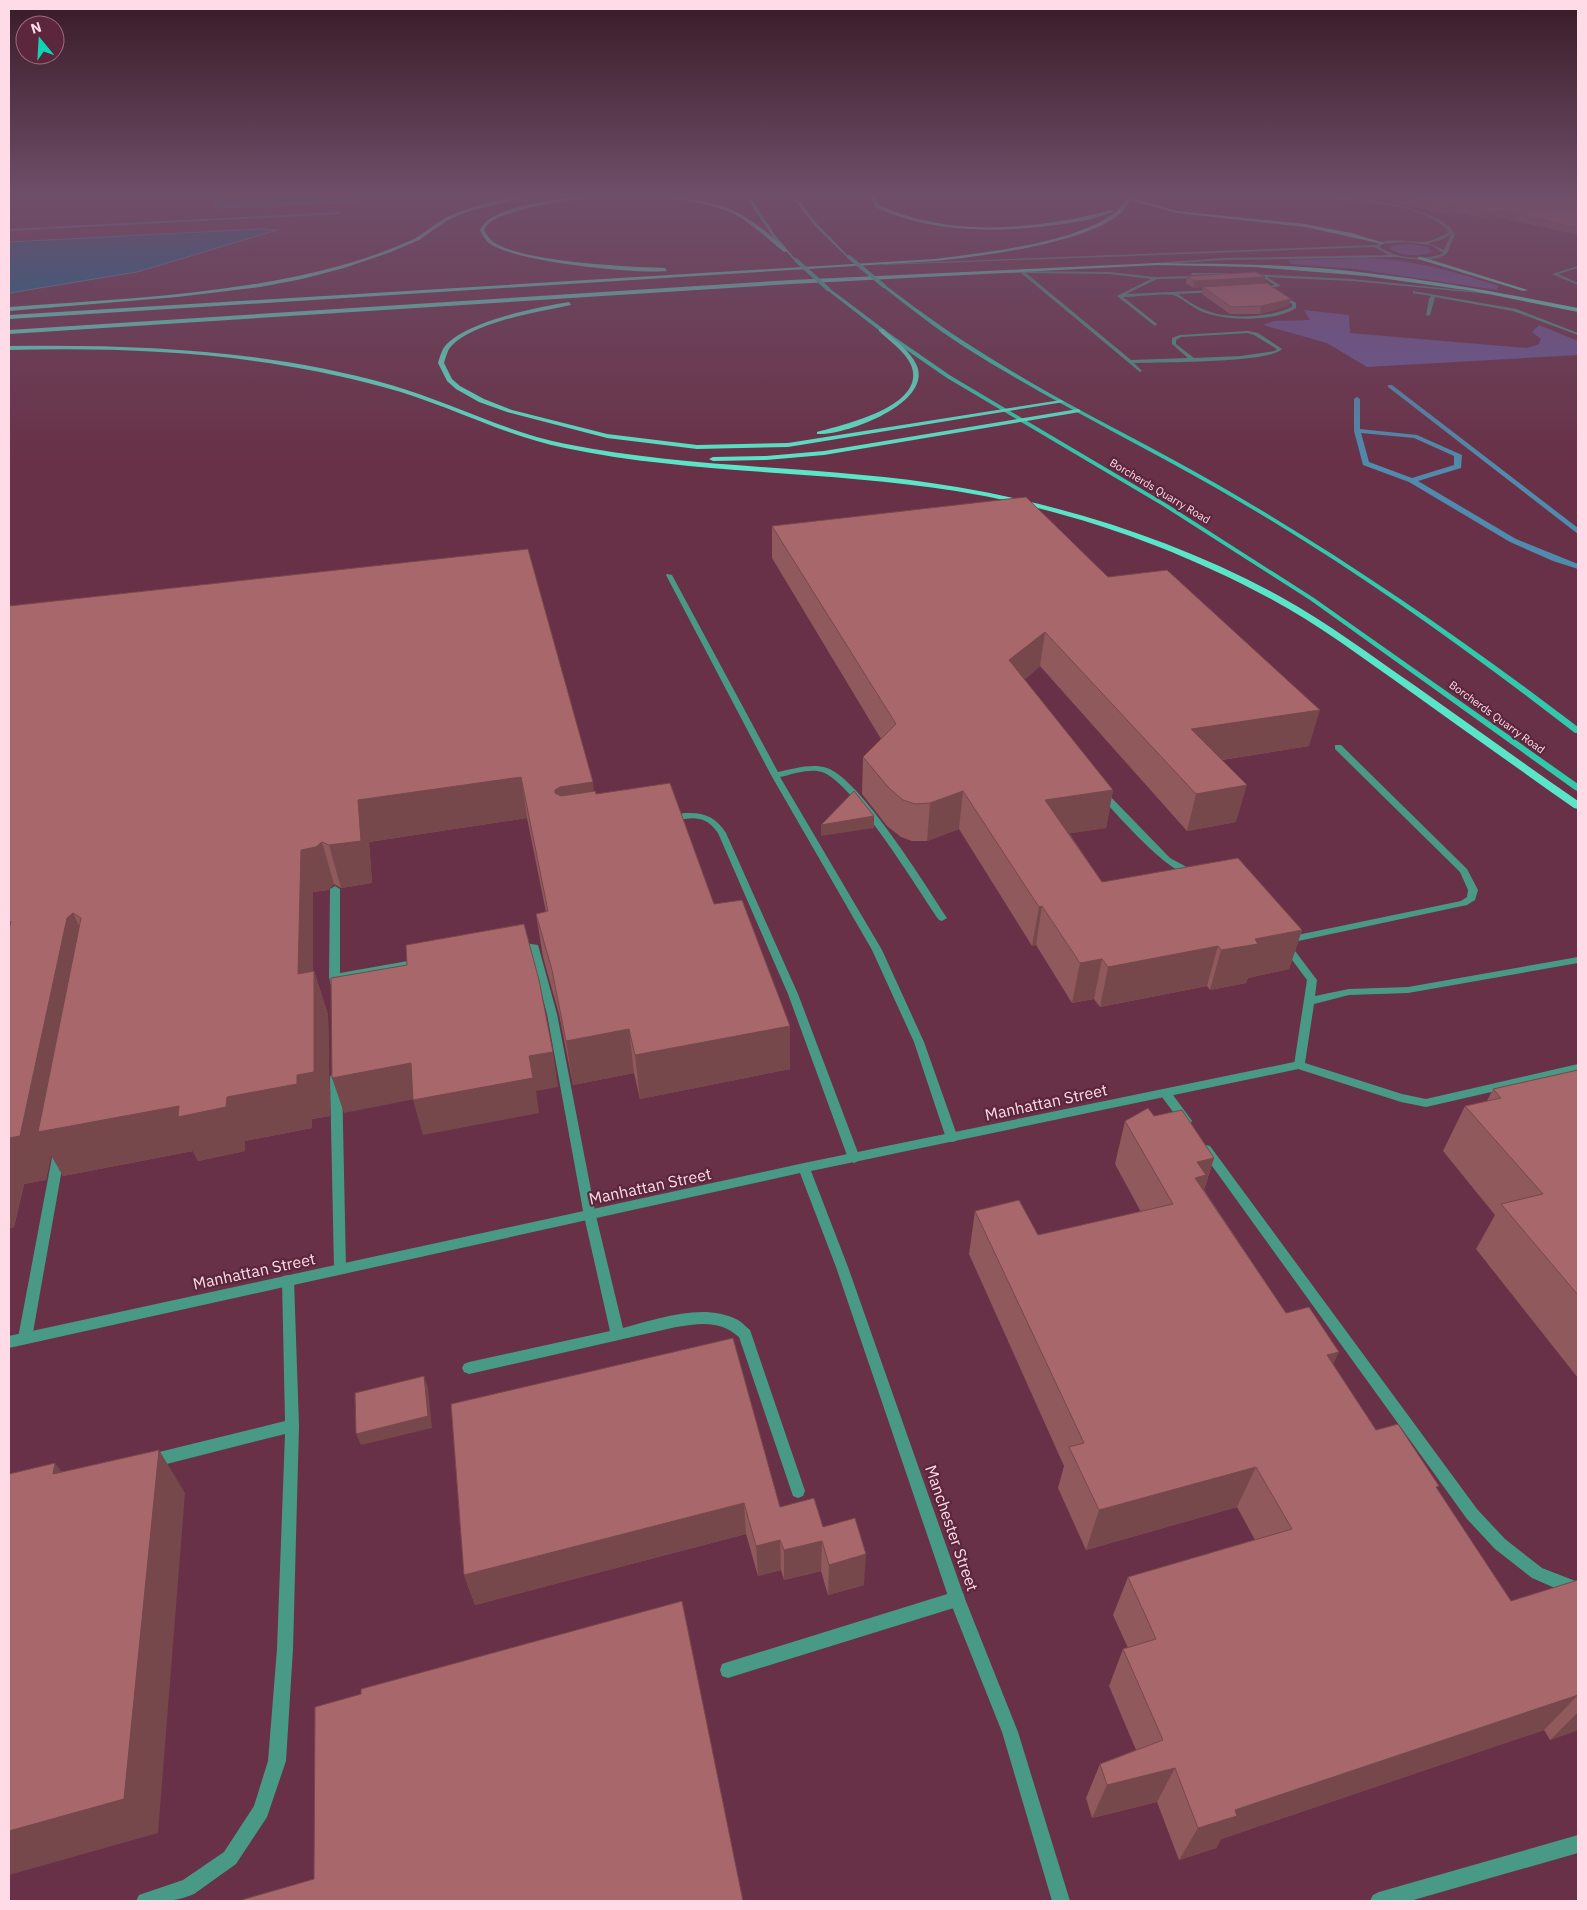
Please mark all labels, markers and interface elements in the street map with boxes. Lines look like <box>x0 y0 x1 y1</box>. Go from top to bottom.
north arrow <box>15 15 65 65</box>
text: N <box>28 18 44 38</box>
street label: Borcherds Quarry Road <box>1107 455 1213 527</box>
street label: Borcherds Quarry Road <box>1446 678 1548 756</box>
street label: Manhattan Street <box>983 1079 1109 1125</box>
street label: Manhattan Street <box>587 1163 713 1209</box>
street label: Manhattan Street <box>191 1248 317 1294</box>
street label: Manchester Street <box>921 1462 983 1594</box>

